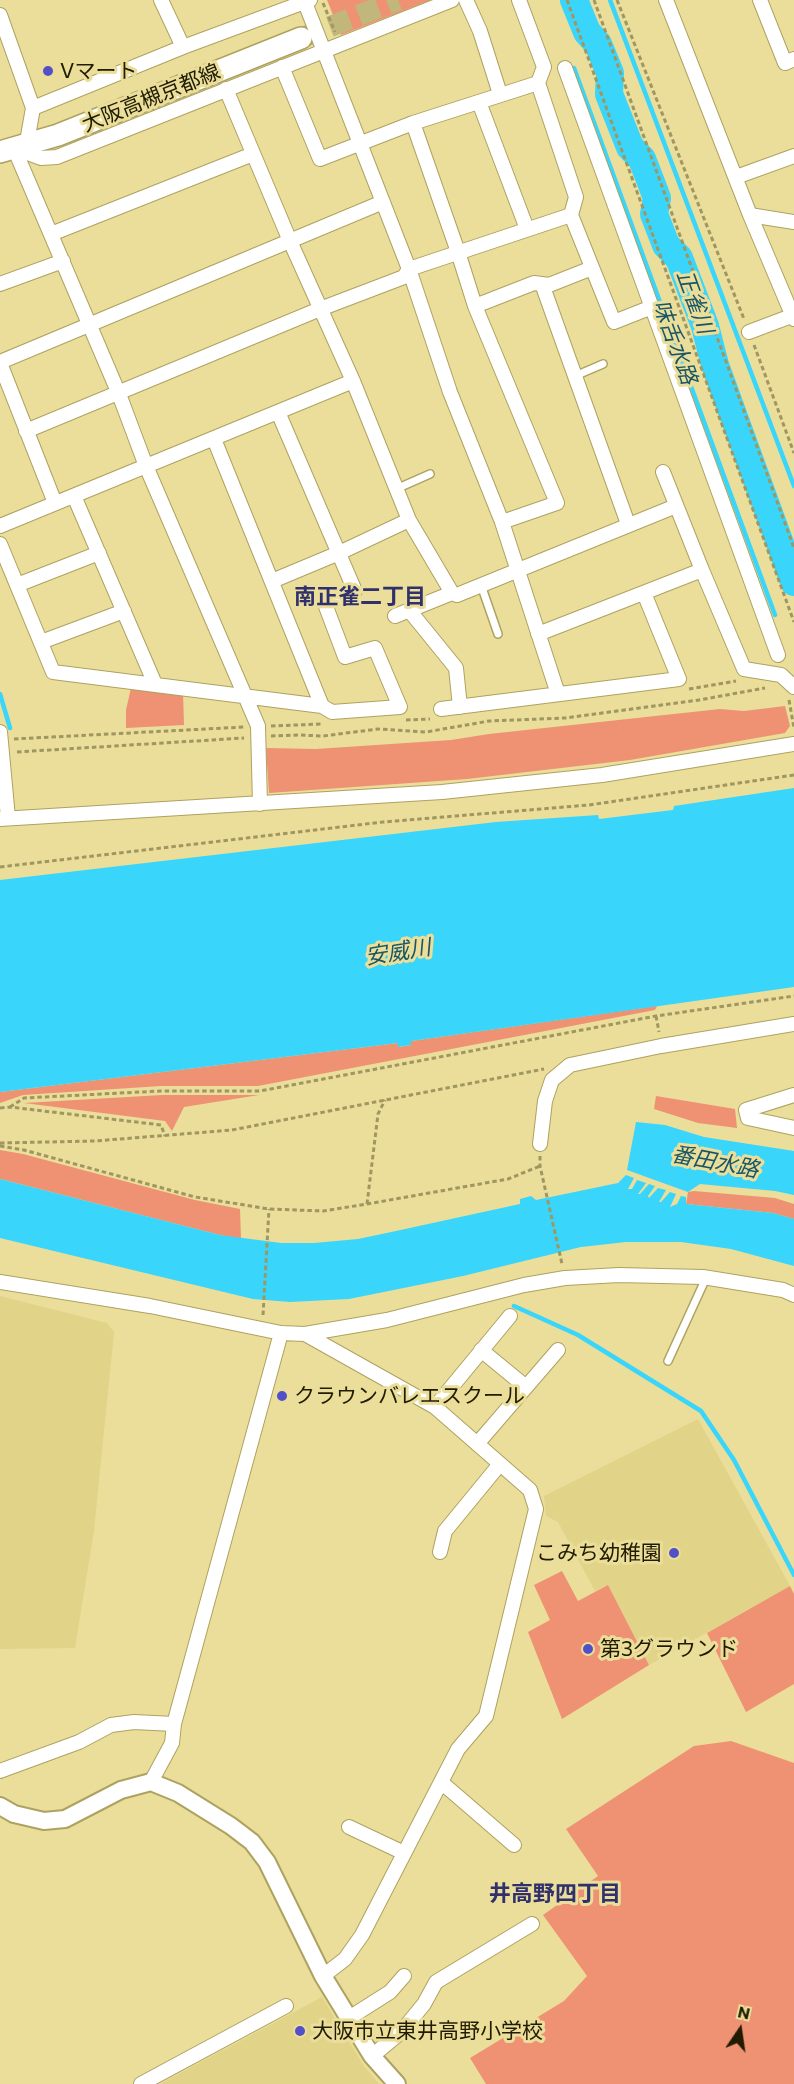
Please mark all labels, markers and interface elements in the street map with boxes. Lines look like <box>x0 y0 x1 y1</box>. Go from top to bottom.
place label: Vマート <box>60 58 137 84</box>
street label: 大阪高槻京都線 <box>78 59 224 137</box>
marker: Vマート <box>41 64 55 78</box>
water label: 正雀川 <box>671 266 719 338</box>
water label: 味舌水路 <box>648 296 702 388</box>
district label: 南正雀二丁目 <box>294 584 426 610</box>
water label: 安威川 <box>363 934 433 970</box>
water label: 番田水路 <box>669 1141 761 1183</box>
place label: クラウンバレエスクール <box>294 1383 525 1409</box>
marker: クラウンバレエスクール <box>275 1389 289 1403</box>
place label: こみち幼稚園 <box>536 1540 662 1566</box>
marker: こみち幼稚園 <box>667 1546 681 1560</box>
place label: 第3グラウンド <box>600 1636 738 1662</box>
marker: 第3グラウンド <box>581 1642 595 1656</box>
district label: 井高野四丁目 <box>489 1881 621 1907</box>
north arrow <box>710 2000 770 2060</box>
text: N <box>736 2001 752 2023</box>
place label: 大阪市立東井高野小学校 <box>312 2018 543 2044</box>
marker: 大阪市立東井高野小学校 <box>293 2024 307 2038</box>

